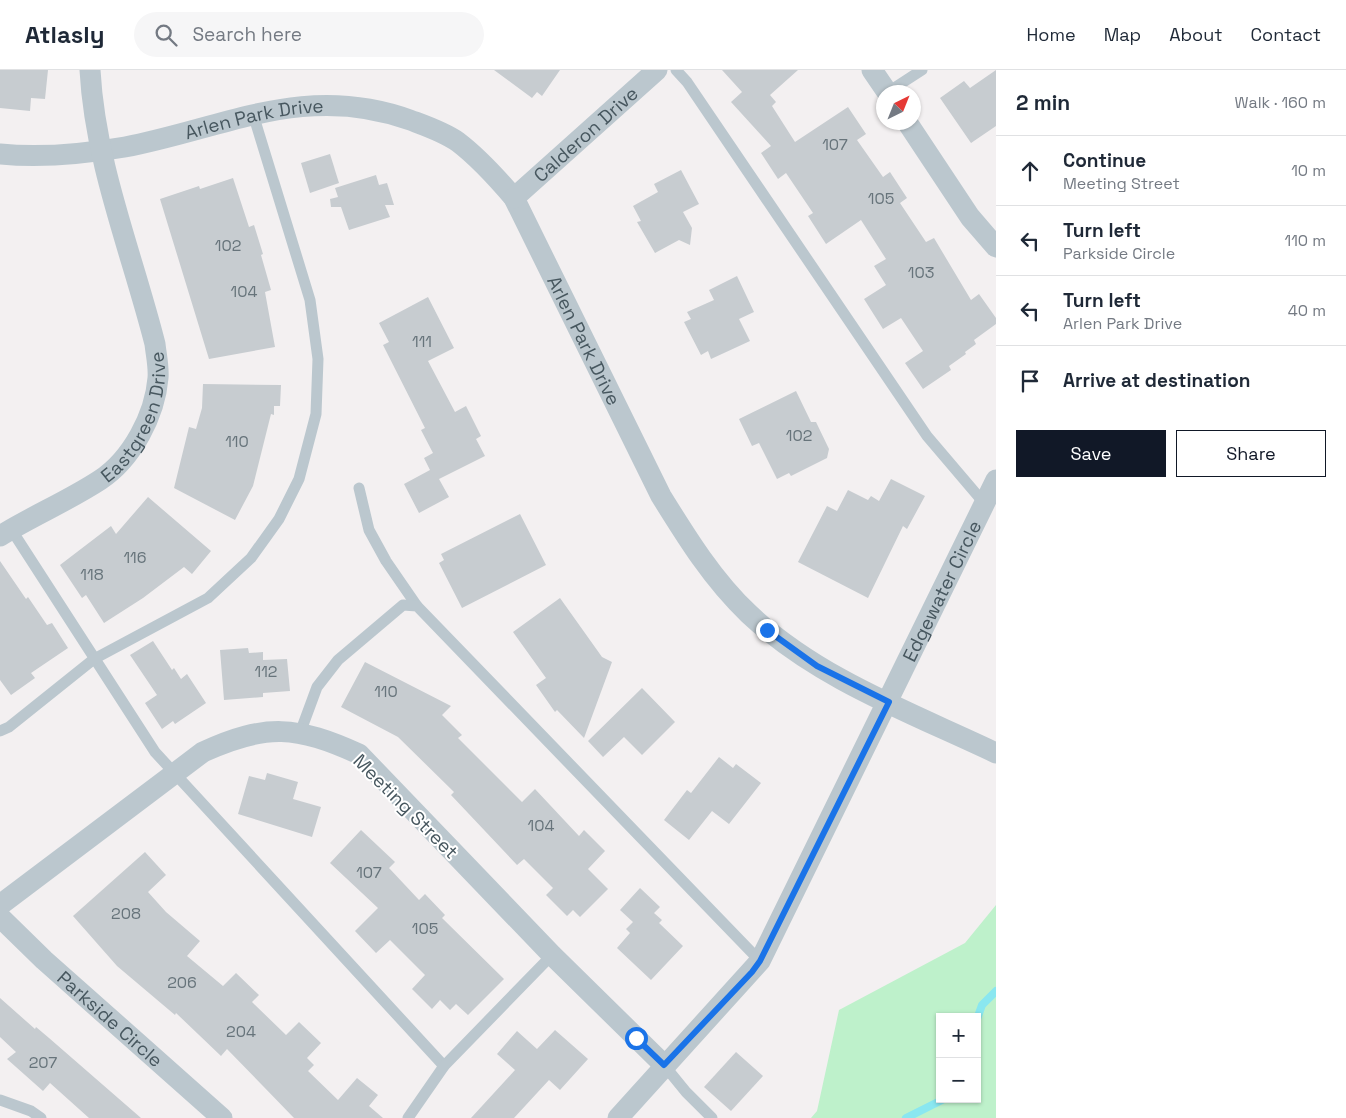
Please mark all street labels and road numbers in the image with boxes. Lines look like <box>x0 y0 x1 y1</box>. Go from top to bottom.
street label: Calderon Drive <box>528 81 643 188</box>
street label: Arlen Park Drive <box>182 93 324 145</box>
street label: Arlen Park Drive <box>541 272 626 410</box>
street label: Eastgreen Drive <box>96 350 171 488</box>
street label: Edgewater Circle <box>897 516 987 666</box>
street label: Meeting Street <box>348 748 464 864</box>
street label: Parkside Circle <box>52 966 168 1073</box>

